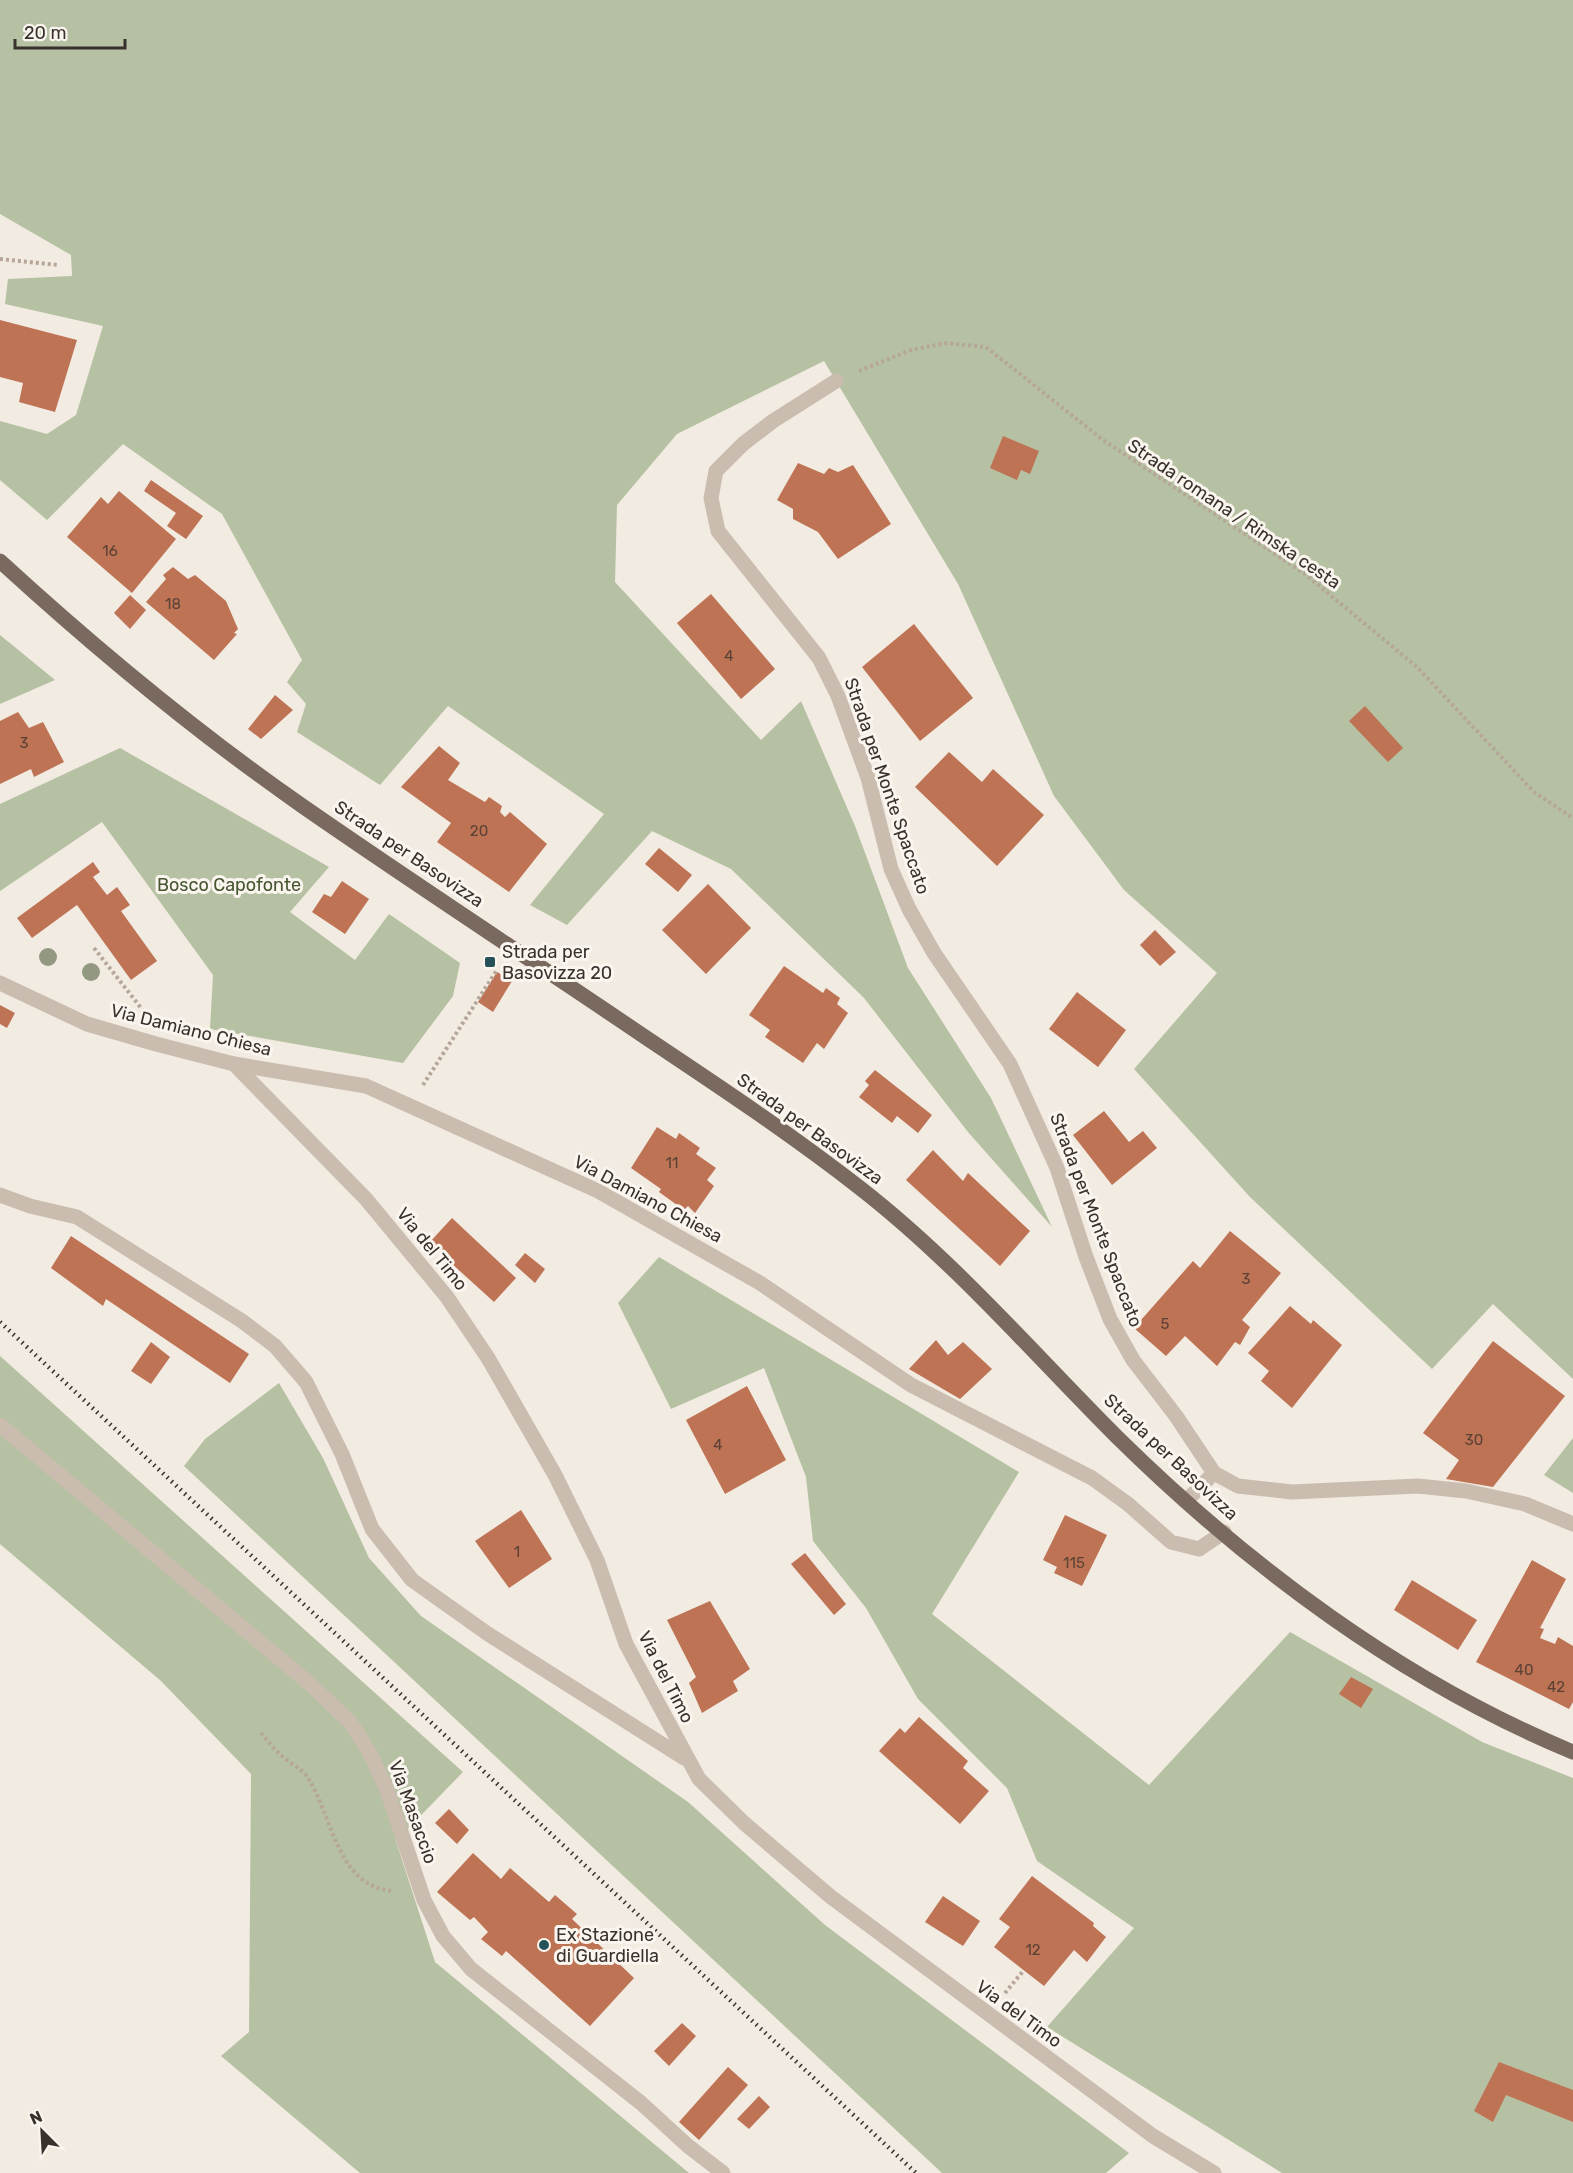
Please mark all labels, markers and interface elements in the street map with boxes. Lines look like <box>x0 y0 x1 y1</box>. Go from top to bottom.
scale bar <box>15 12 124 50</box>
text: 20 m <box>24 22 66 44</box>
street label: Strada romana / Rimska cesta <box>1123 434 1345 594</box>
house number: 16 <box>102 542 118 560</box>
house number: 18 <box>165 595 181 613</box>
house number: 4 <box>724 647 734 665</box>
street label: Strada per Monte Spaccato <box>840 675 934 897</box>
house number: 3 <box>19 734 29 752</box>
street label: Strada per Basovizza <box>330 796 488 912</box>
house number: 20 <box>470 822 488 840</box>
park label: Bosco Capofonte <box>157 874 301 896</box>
place label: Strada per Basovizza 20 <box>502 941 612 984</box>
marker: Strada per Basovizza 20 <box>483 955 497 969</box>
street label: Via Damiano Chiesa <box>108 999 274 1061</box>
street label: Strada per Basovizza <box>733 1069 887 1189</box>
street label: Strada per Monte Spaccato <box>1045 1110 1147 1330</box>
street label: Via Damiano Chiesa <box>570 1151 726 1247</box>
house number: 11 <box>666 1154 678 1172</box>
street label: Via del Timo <box>392 1203 472 1295</box>
house number: 3 <box>1241 1270 1251 1288</box>
house number: 5 <box>1161 1315 1170 1333</box>
street label: Strada per Basovizza <box>1099 1389 1243 1525</box>
house number: 30 <box>1465 1431 1483 1449</box>
house number: 4 <box>713 1436 723 1454</box>
house number: 1 <box>514 1543 520 1561</box>
house number: 115 <box>1063 1554 1085 1572</box>
street label: Via del Timo <box>633 1627 699 1727</box>
house number: 40 <box>1515 1661 1533 1679</box>
house number: 42 <box>1547 1678 1565 1696</box>
street label: Via Masaccio <box>384 1757 442 1867</box>
place label: Ex Stazione di Guardiella <box>556 1924 659 1967</box>
marker: Ex Stazione di Guardiella <box>537 1938 551 1952</box>
house number: 12 <box>1025 1941 1041 1959</box>
street label: Via del Timo <box>972 1976 1066 2052</box>
north arrow <box>12 2101 72 2161</box>
text: N <box>27 2107 45 2129</box>

